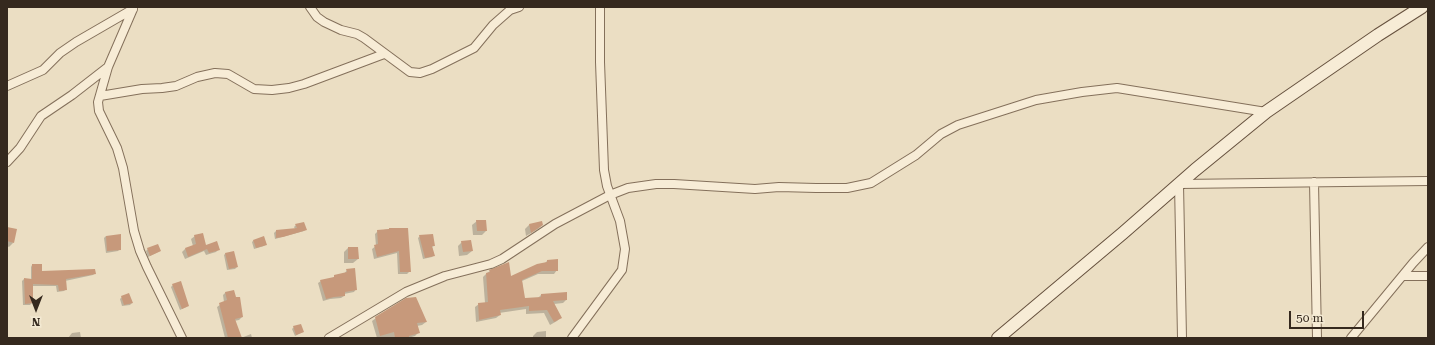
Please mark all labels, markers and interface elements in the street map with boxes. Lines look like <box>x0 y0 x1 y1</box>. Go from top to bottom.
north arrow <box>16 289 56 329</box>
scale bar <box>1291 303 1366 329</box>
text: 50 m <box>1296 311 1323 325</box>
text: N <box>32 315 40 328</box>

